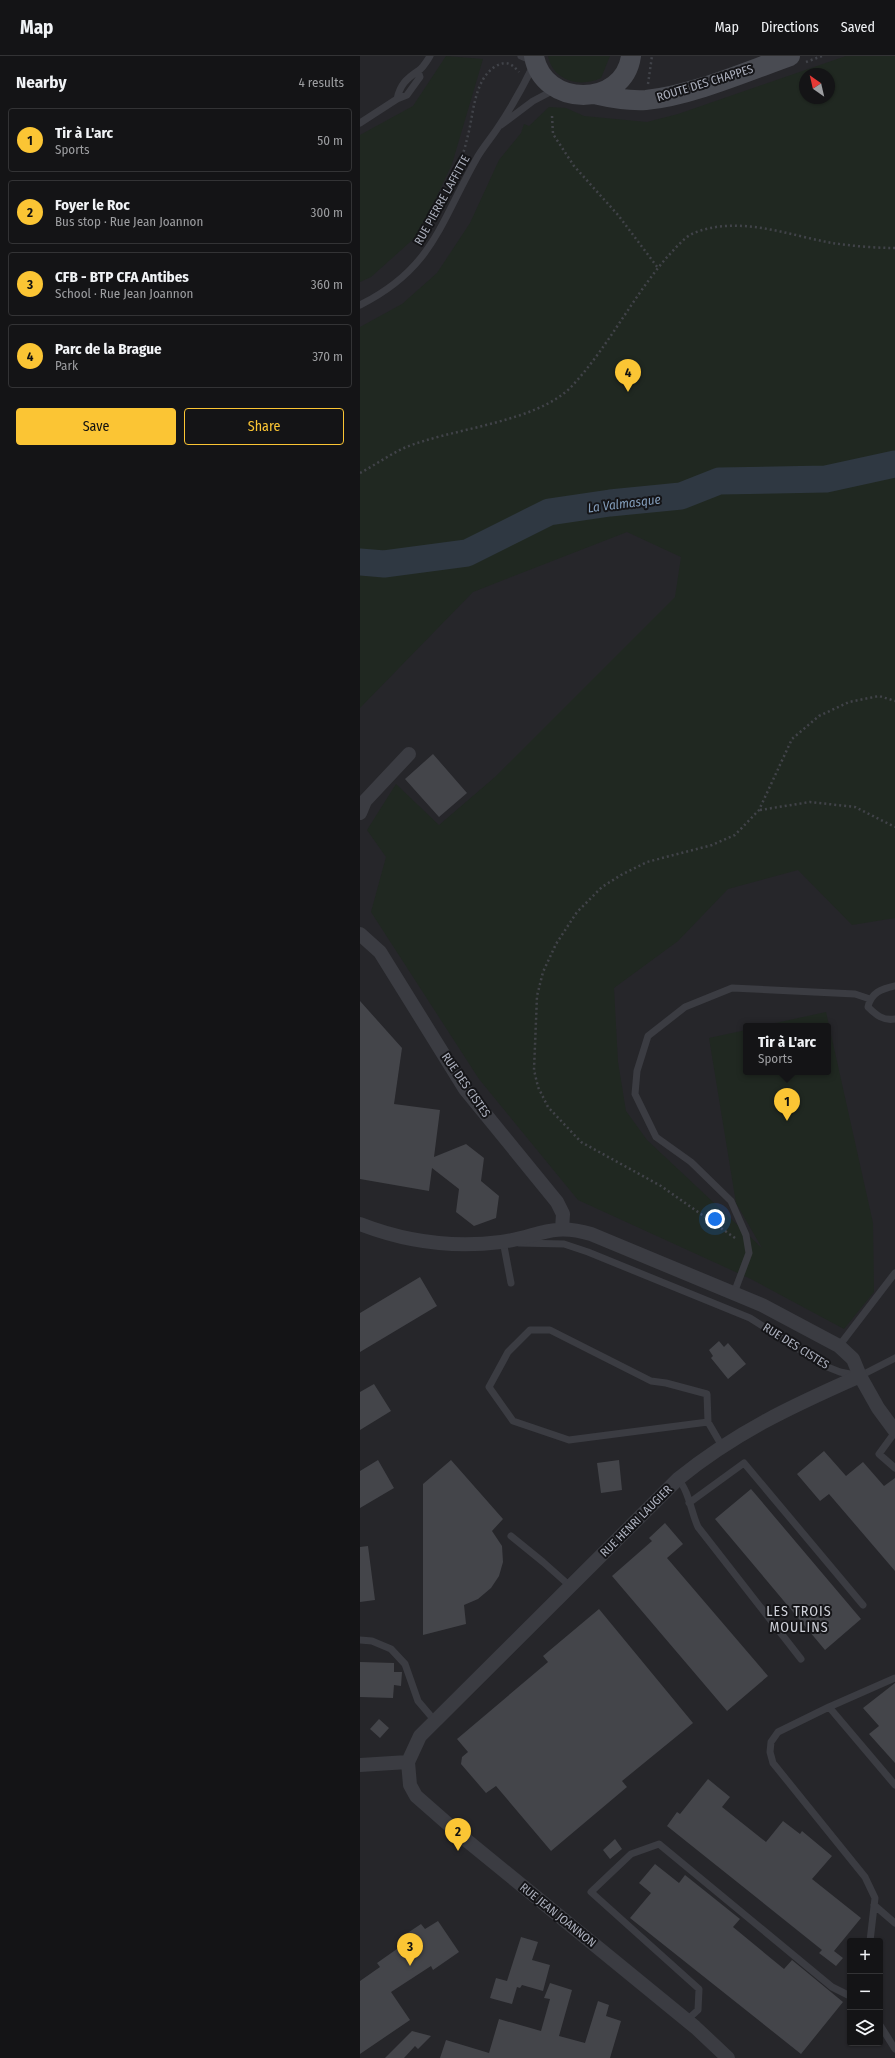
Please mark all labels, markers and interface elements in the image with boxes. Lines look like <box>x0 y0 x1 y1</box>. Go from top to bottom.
text: Map <box>20 16 53 39</box>
text: Map <box>715 19 739 36</box>
text: Directions <box>761 19 819 36</box>
text: Saved <box>841 19 875 36</box>
street label: ROUTE DES CHAPPES <box>655 62 755 104</box>
north arrow <box>799 68 835 104</box>
text: Nearby <box>16 72 67 93</box>
text: 4 results <box>298 75 344 90</box>
text: Tir à L'arc <box>55 124 113 142</box>
text: 1 <box>27 133 33 148</box>
text: 50 m <box>317 133 343 148</box>
text: Sports <box>55 142 90 157</box>
street label: RUE PIERRE LAFFITTE <box>412 152 473 247</box>
text: Foyer le Roc <box>55 196 130 214</box>
text: 2 <box>27 205 33 220</box>
text: 300 m <box>311 205 343 220</box>
text: Bus stop · Rue Jean Joannon <box>55 214 203 229</box>
text: CFB - BTP CFA Antibes <box>55 268 189 286</box>
text: 3 <box>27 277 33 292</box>
text: 360 m <box>311 277 343 292</box>
text: School · Rue Jean Joannon <box>55 286 193 301</box>
text: Parc de la Brague <box>55 340 162 358</box>
text: 4 <box>27 349 33 364</box>
text: 370 m <box>312 349 343 364</box>
text: Park <box>55 358 78 373</box>
pin: 4 <box>615 359 641 392</box>
button: Save <box>16 408 176 445</box>
button: Share <box>184 408 344 445</box>
water label: La Valmasque <box>587 492 661 515</box>
popup <box>743 1023 831 1075</box>
text: Tir à L'arc <box>758 1033 816 1051</box>
street label: RUE DES CISTES <box>439 1050 493 1120</box>
text: Sports <box>758 1051 792 1066</box>
pin: 1 <box>774 1088 800 1121</box>
your location <box>705 1209 725 1229</box>
street label: RUE DES CISTES <box>760 1320 832 1372</box>
street label: RUE HENRI LAUGIER <box>597 1482 675 1560</box>
district label: LES TROIS MOULINS <box>766 1603 832 1636</box>
pin: 2 <box>445 1818 471 1851</box>
street label: RUE JEAN JOANNON <box>517 1880 599 1950</box>
pin: 3 <box>397 1933 423 1966</box>
map controls <box>847 1938 883 2046</box>
button: + <box>847 1938 883 1974</box>
button: − <box>847 1974 883 2010</box>
button: layers <box>847 2010 883 2046</box>

